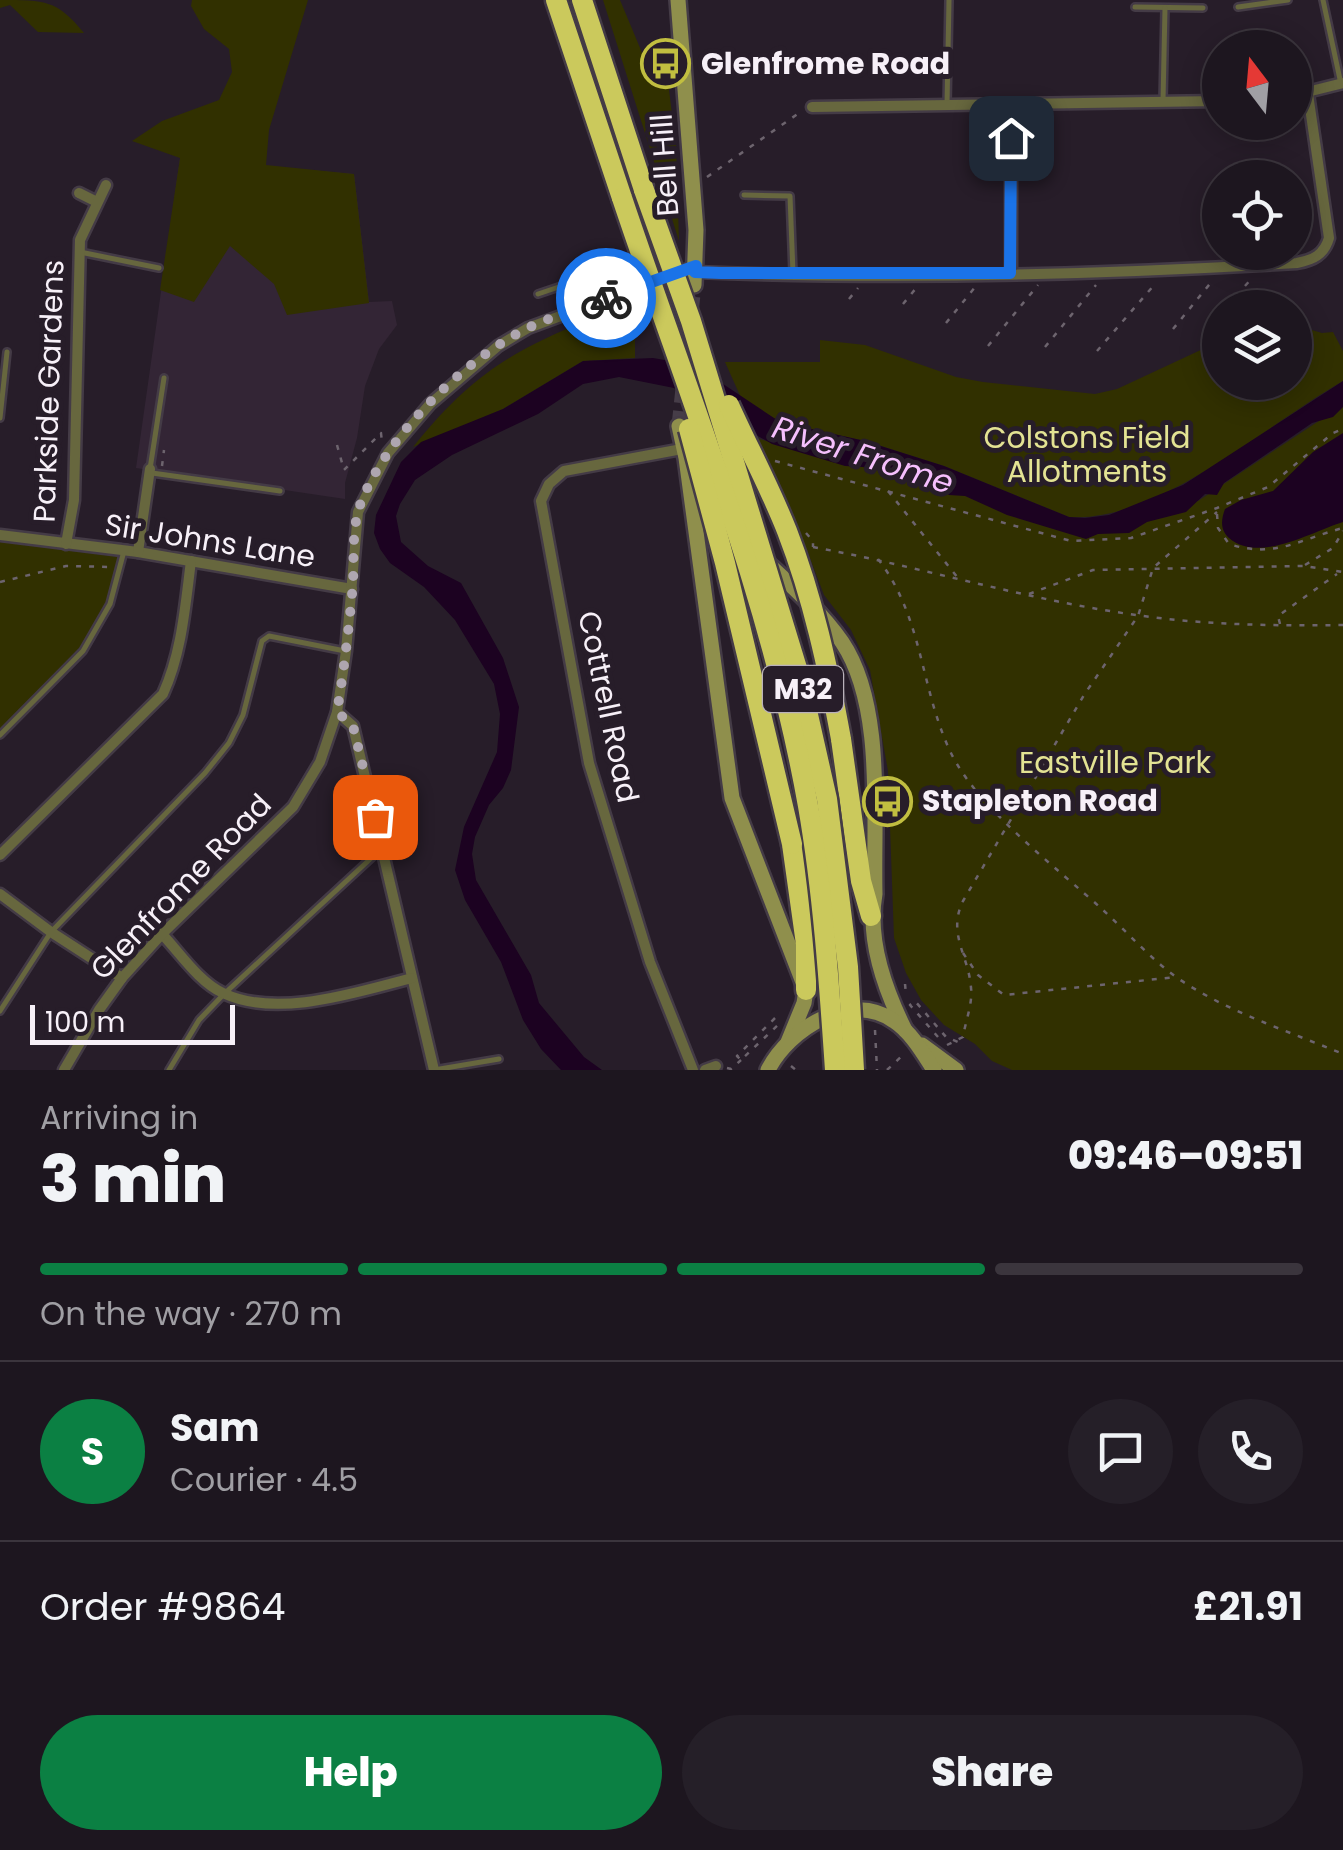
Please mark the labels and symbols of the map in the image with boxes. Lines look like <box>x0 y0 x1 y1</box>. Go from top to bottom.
north arrow <box>1202 30 1312 140</box>
bus stop icon: Glenfrome Road <box>640 38 692 90</box>
place label: Glenfrome Road <box>701 42 950 85</box>
pin <box>969 96 1054 181</box>
street label: Bell Hill <box>639 112 690 218</box>
courier <box>556 248 656 348</box>
street label: Parkside Gardens <box>22 259 75 523</box>
water label: River Frome <box>767 404 959 505</box>
park label: Colstons Field Allotments <box>983 416 1191 493</box>
street label: Sir Johns Lane <box>102 503 318 578</box>
street label: Cottrell Road <box>567 607 650 807</box>
road number: M32 <box>763 666 843 712</box>
park label: Eastville Park <box>1019 741 1212 784</box>
pin <box>333 775 418 860</box>
bus stop icon: Stapleton Road <box>861 775 913 827</box>
place label: Stapleton Road <box>922 779 1158 822</box>
street label: Glenfrome Road <box>80 784 281 989</box>
scale bar <box>30 1000 235 1044</box>

